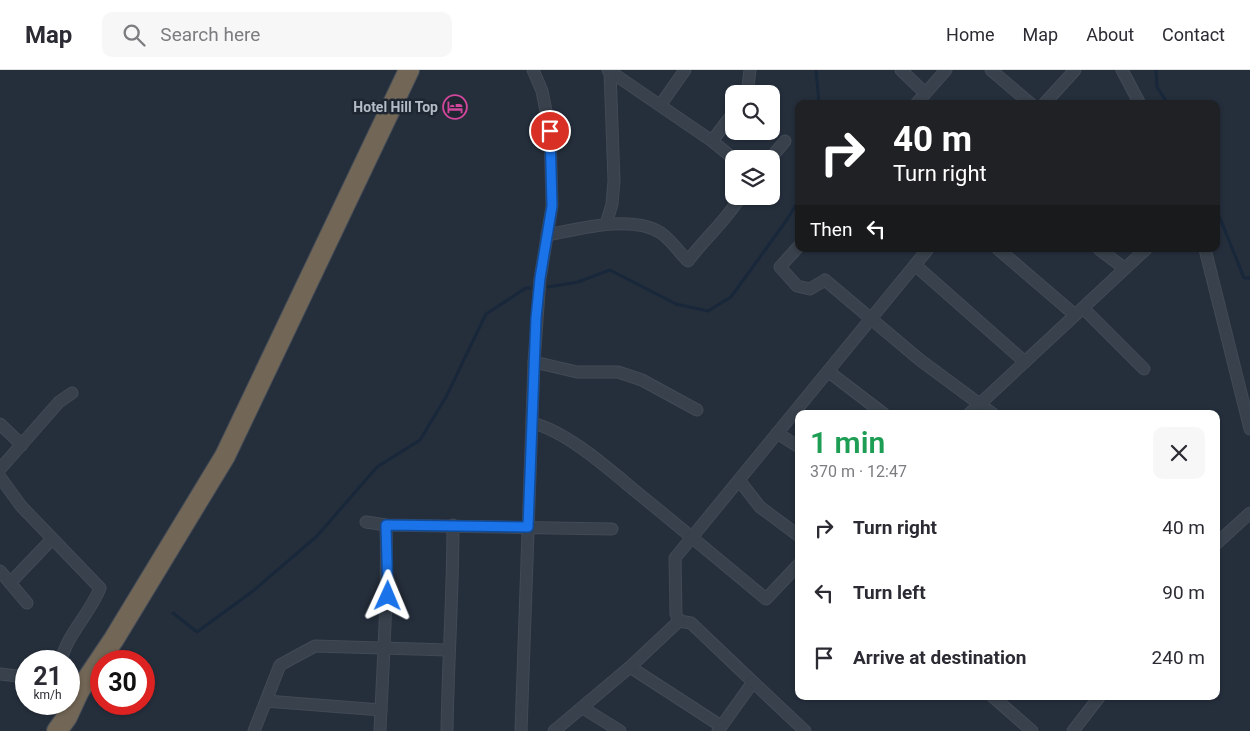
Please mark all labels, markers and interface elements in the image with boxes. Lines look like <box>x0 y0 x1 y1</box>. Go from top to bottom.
search box <box>102 12 452 57</box>
text: Map <box>25 21 72 49</box>
icon: search <box>120 21 148 49</box>
text: Search here <box>160 23 260 46</box>
text: Home <box>946 24 995 45</box>
text: Map <box>1023 24 1058 45</box>
text: About <box>1086 24 1134 45</box>
text: Contact <box>1162 24 1225 45</box>
map controls <box>725 85 780 205</box>
button: search <box>725 85 780 140</box>
hotel icon: Hotel Hill Top <box>442 94 468 120</box>
place label: Hotel Hill Top <box>353 99 438 115</box>
pin <box>529 110 571 152</box>
icon: arrive <box>536 117 564 145</box>
text: 40 m <box>893 119 972 160</box>
icon: right <box>810 120 875 185</box>
button: layers <box>725 150 780 205</box>
text: Turn right <box>893 161 987 186</box>
icon: left <box>862 215 890 243</box>
text: Then <box>810 218 852 241</box>
text: 1 min <box>810 425 885 460</box>
button: close <box>1153 427 1205 479</box>
text: 370 m · 12:47 <box>810 462 907 481</box>
icon: right <box>810 514 838 542</box>
text: Turn right <box>853 516 937 539</box>
text: 40 m <box>1162 516 1205 539</box>
position arrow <box>361 569 413 621</box>
icon: left <box>810 579 838 607</box>
text: Turn left <box>853 581 926 604</box>
text: 90 m <box>1162 581 1205 604</box>
icon: arrive <box>810 644 838 672</box>
text: Arrive at destination <box>853 646 1026 669</box>
text: 240 m <box>1152 646 1205 669</box>
speed limit sign: 30 <box>90 650 155 715</box>
text: 21 <box>33 662 62 691</box>
text: km/h <box>33 688 62 702</box>

